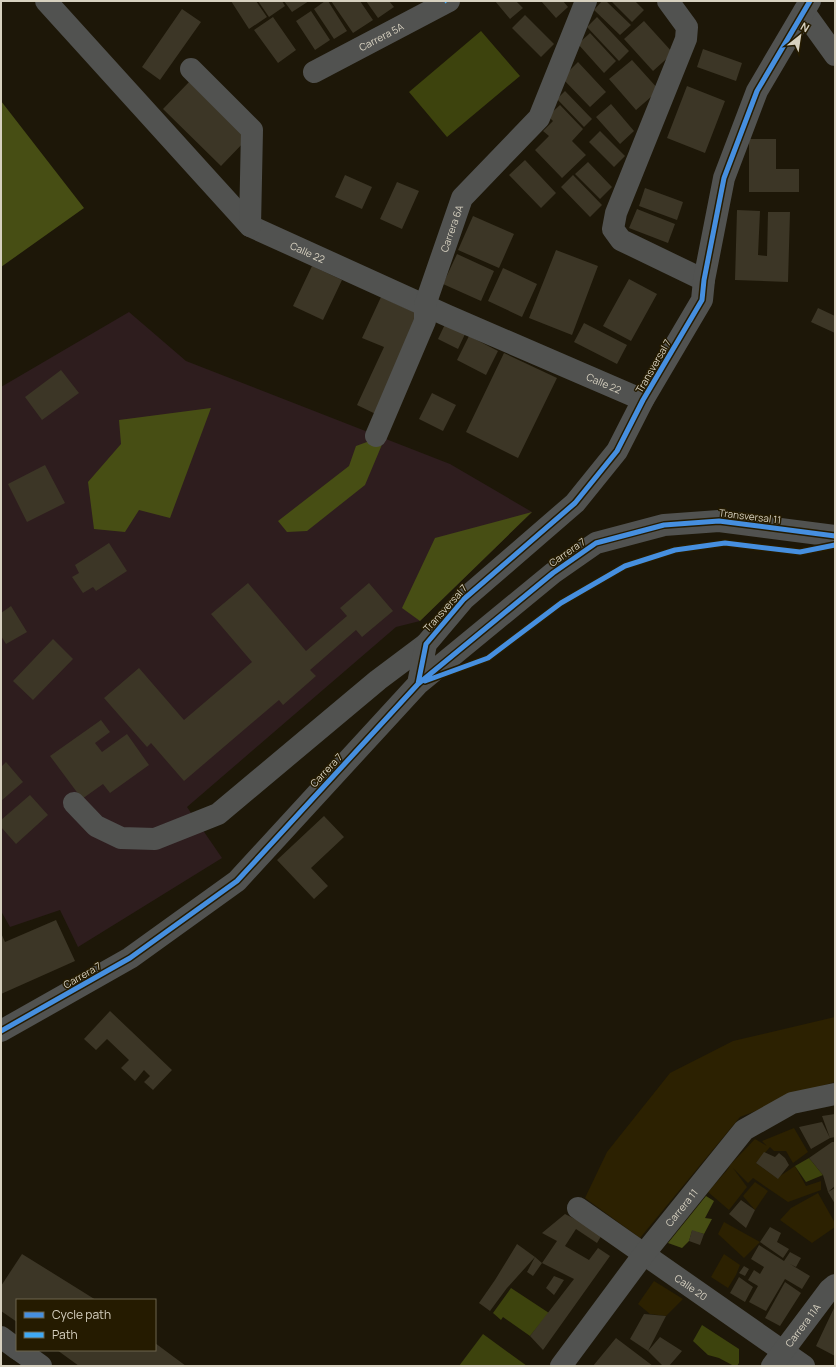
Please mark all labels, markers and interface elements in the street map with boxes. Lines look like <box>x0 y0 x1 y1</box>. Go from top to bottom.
north arrow <box>780 16 820 56</box>
text: N <box>798 18 813 35</box>
street label: Carrera 5A <box>356 19 407 54</box>
street label: Carrera 6A <box>437 202 466 254</box>
street label: Calle 22 <box>288 238 327 266</box>
street label: Transversal 7 <box>632 337 674 395</box>
street label: Calle 22 <box>584 369 624 397</box>
street label: Transversal 11 <box>718 505 782 527</box>
street label: Carrera 7 <box>546 534 588 570</box>
street label: Transversal 7 <box>420 581 470 635</box>
street label: Carrera 7 <box>307 750 345 790</box>
street label: Carrera 7 <box>60 959 104 991</box>
street label: Carrera 11 <box>662 1186 701 1229</box>
street label: Calle 20 <box>672 1271 710 1303</box>
legend <box>16 1299 156 1351</box>
street label: Carrera 11A <box>782 1300 824 1350</box>
text: Cycle path <box>52 1306 111 1323</box>
text: Path <box>52 1326 78 1343</box>

